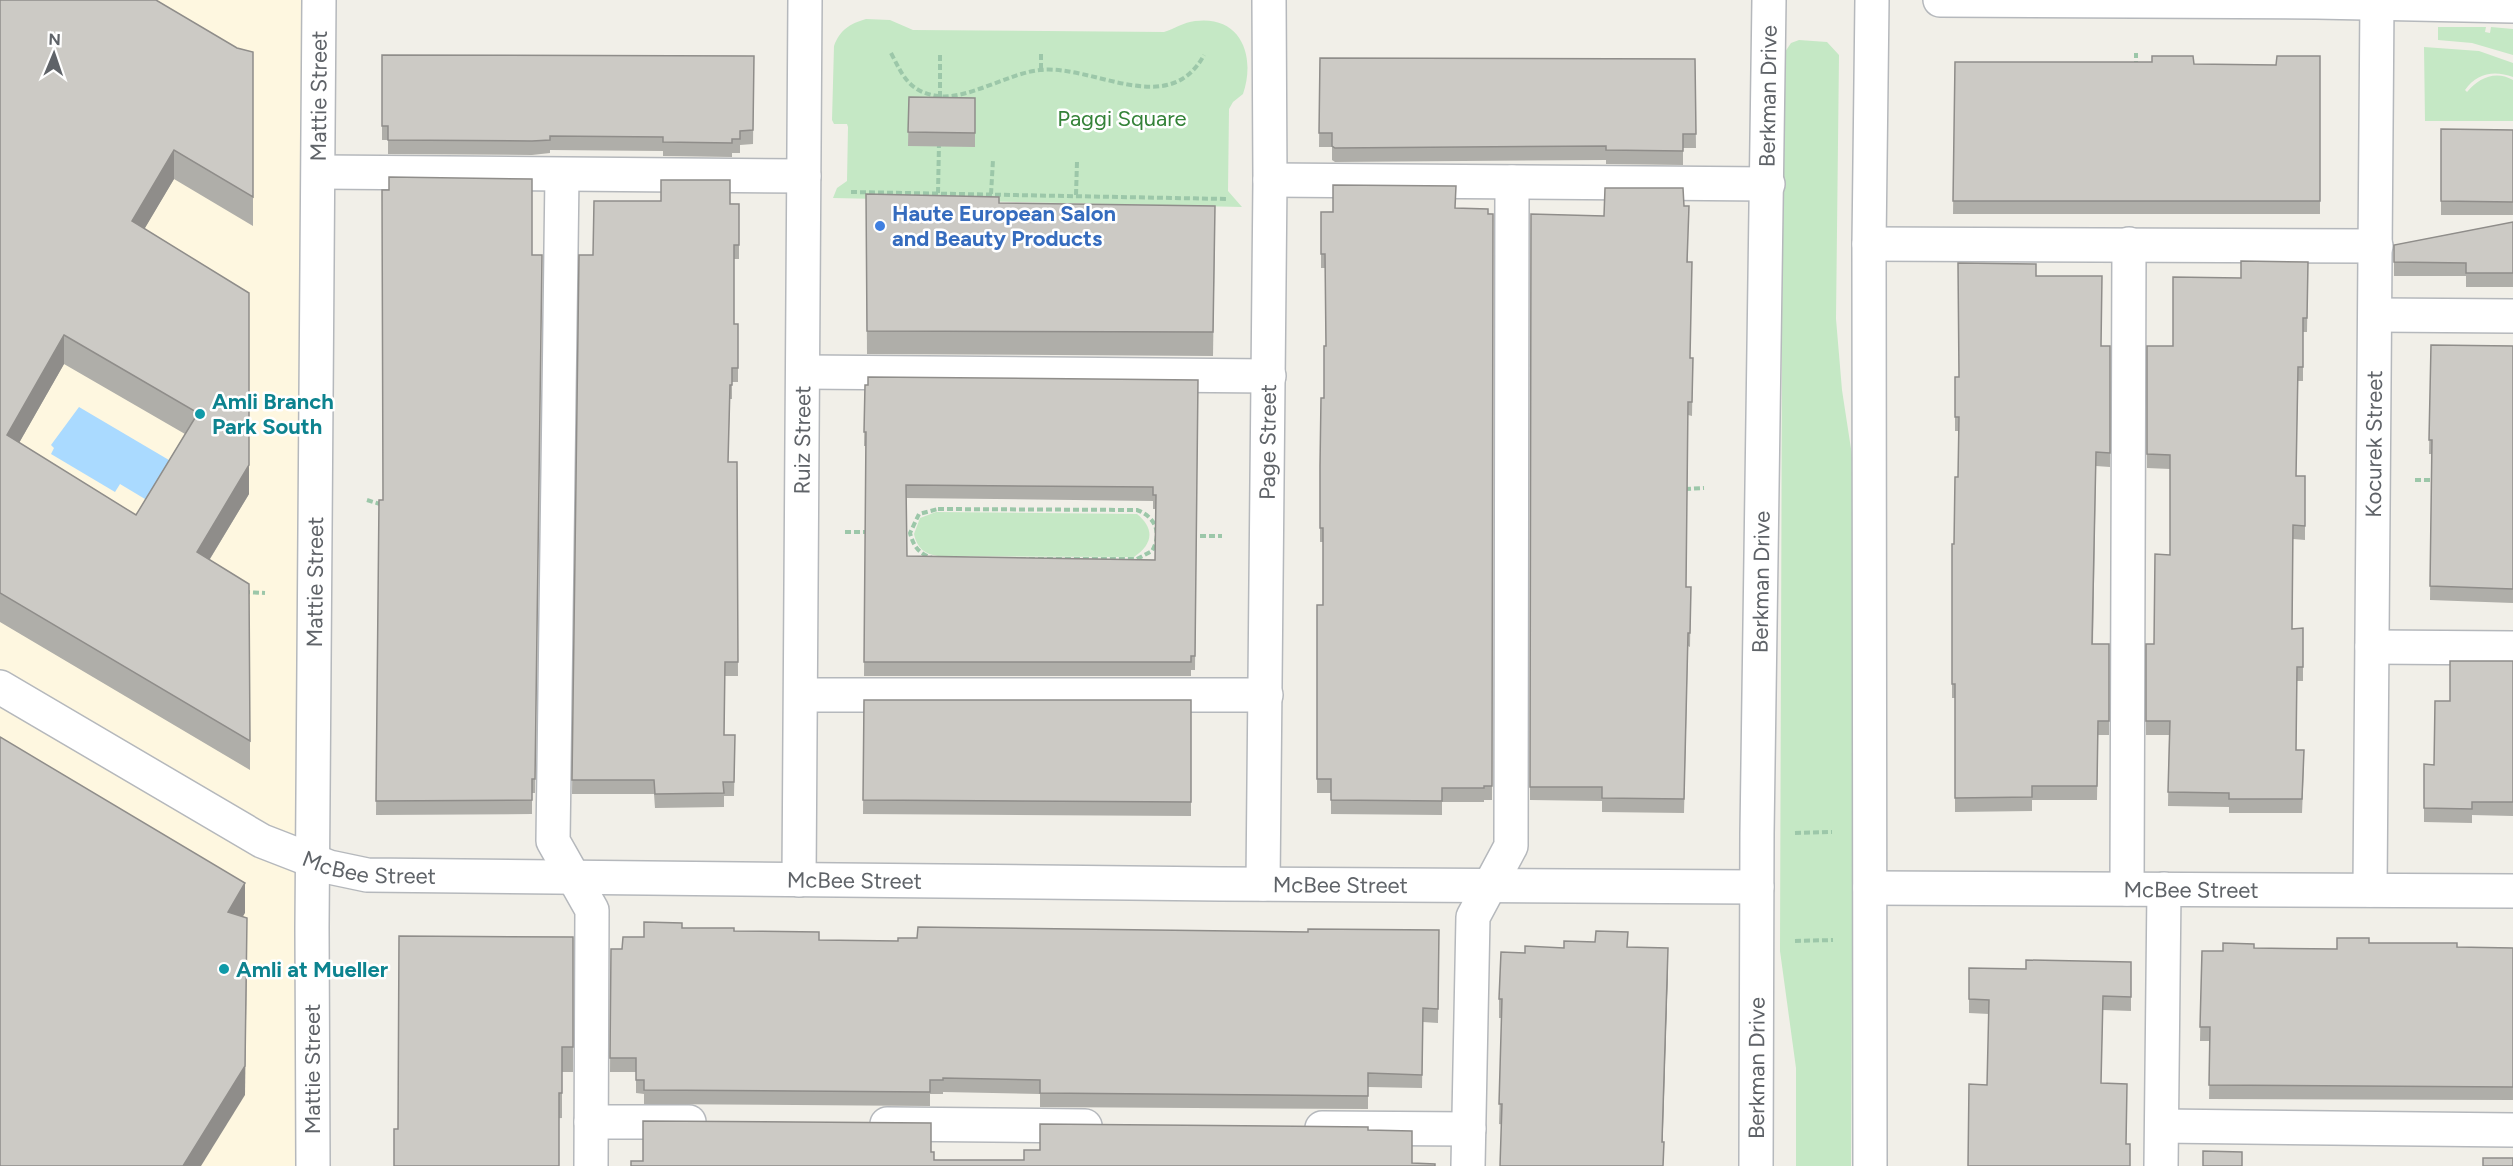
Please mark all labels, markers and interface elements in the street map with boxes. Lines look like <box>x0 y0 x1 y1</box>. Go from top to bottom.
north arrow <box>24 24 84 84</box>
street label: Berkman Drive <box>1754 25 1783 167</box>
text: N <box>48 30 61 49</box>
street label: Mattie Street <box>305 31 333 161</box>
park label: Paggi Square <box>1057 105 1187 132</box>
place label: Haute European Salon and Beauty Products <box>892 200 1116 252</box>
marker: Haute European Salon and Beauty Products <box>873 219 887 233</box>
street label: Kocurek Street <box>2360 370 2388 518</box>
street label: Page Street <box>1254 384 1282 500</box>
street label: Ruiz Street <box>789 385 816 495</box>
place label: Amli Branch Park South <box>212 388 334 440</box>
marker: Amli Branch Park South <box>193 407 207 421</box>
street label: Berkman Drive <box>1747 511 1776 653</box>
street label: Mattie Street <box>301 517 329 647</box>
street label: McBee Street <box>298 845 436 890</box>
street label: McBee Street <box>787 866 922 895</box>
street label: McBee Street <box>1273 871 1408 899</box>
street label: McBee Street <box>2123 876 2259 904</box>
place label: Amli at Mueller <box>236 956 389 983</box>
marker: Amli at Mueller <box>217 962 231 976</box>
street label: Berkman Drive <box>1743 997 1771 1139</box>
street label: Mattie Street <box>299 1004 326 1134</box>

